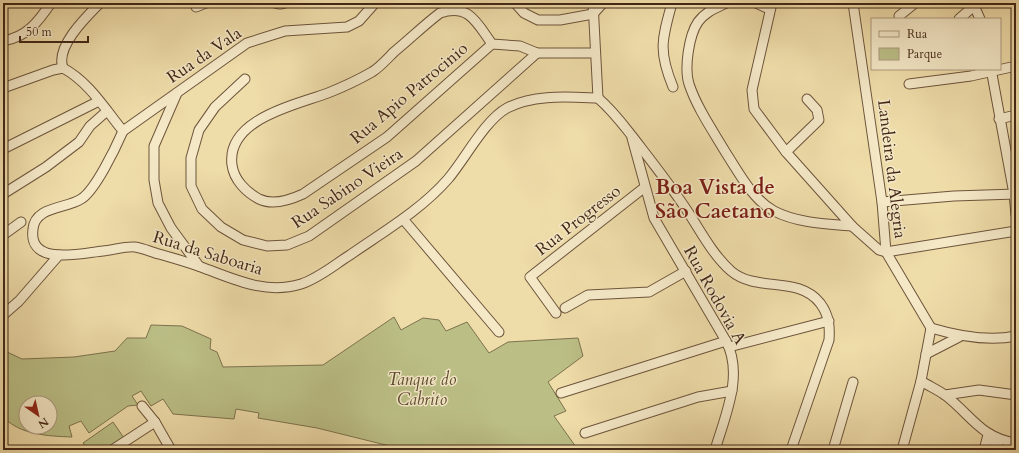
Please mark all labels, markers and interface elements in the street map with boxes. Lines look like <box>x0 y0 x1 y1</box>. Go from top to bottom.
scale bar <box>20 18 88 44</box>
legend <box>871 18 1001 70</box>
street label: Rua da Vala <box>162 21 246 88</box>
text: 50 m <box>26 24 53 40</box>
text: Rua <box>907 26 928 42</box>
street label: Rua Apio Patrocinio <box>345 37 473 149</box>
text: Parque <box>907 46 942 62</box>
street label: Landeira da Alegria <box>872 98 912 240</box>
street label: Rua Sabino Vieira <box>287 142 408 234</box>
district label: Boa Vista de São Caetano <box>655 173 775 226</box>
street label: Rua Progresso <box>531 179 625 261</box>
street label: Rua da Saboaria <box>150 225 266 281</box>
street label: Rua Rodovia A <box>678 241 752 349</box>
park label: Tanque do Cabrito <box>388 368 457 411</box>
north arrow <box>18 395 58 435</box>
text: N <box>35 414 51 432</box>

